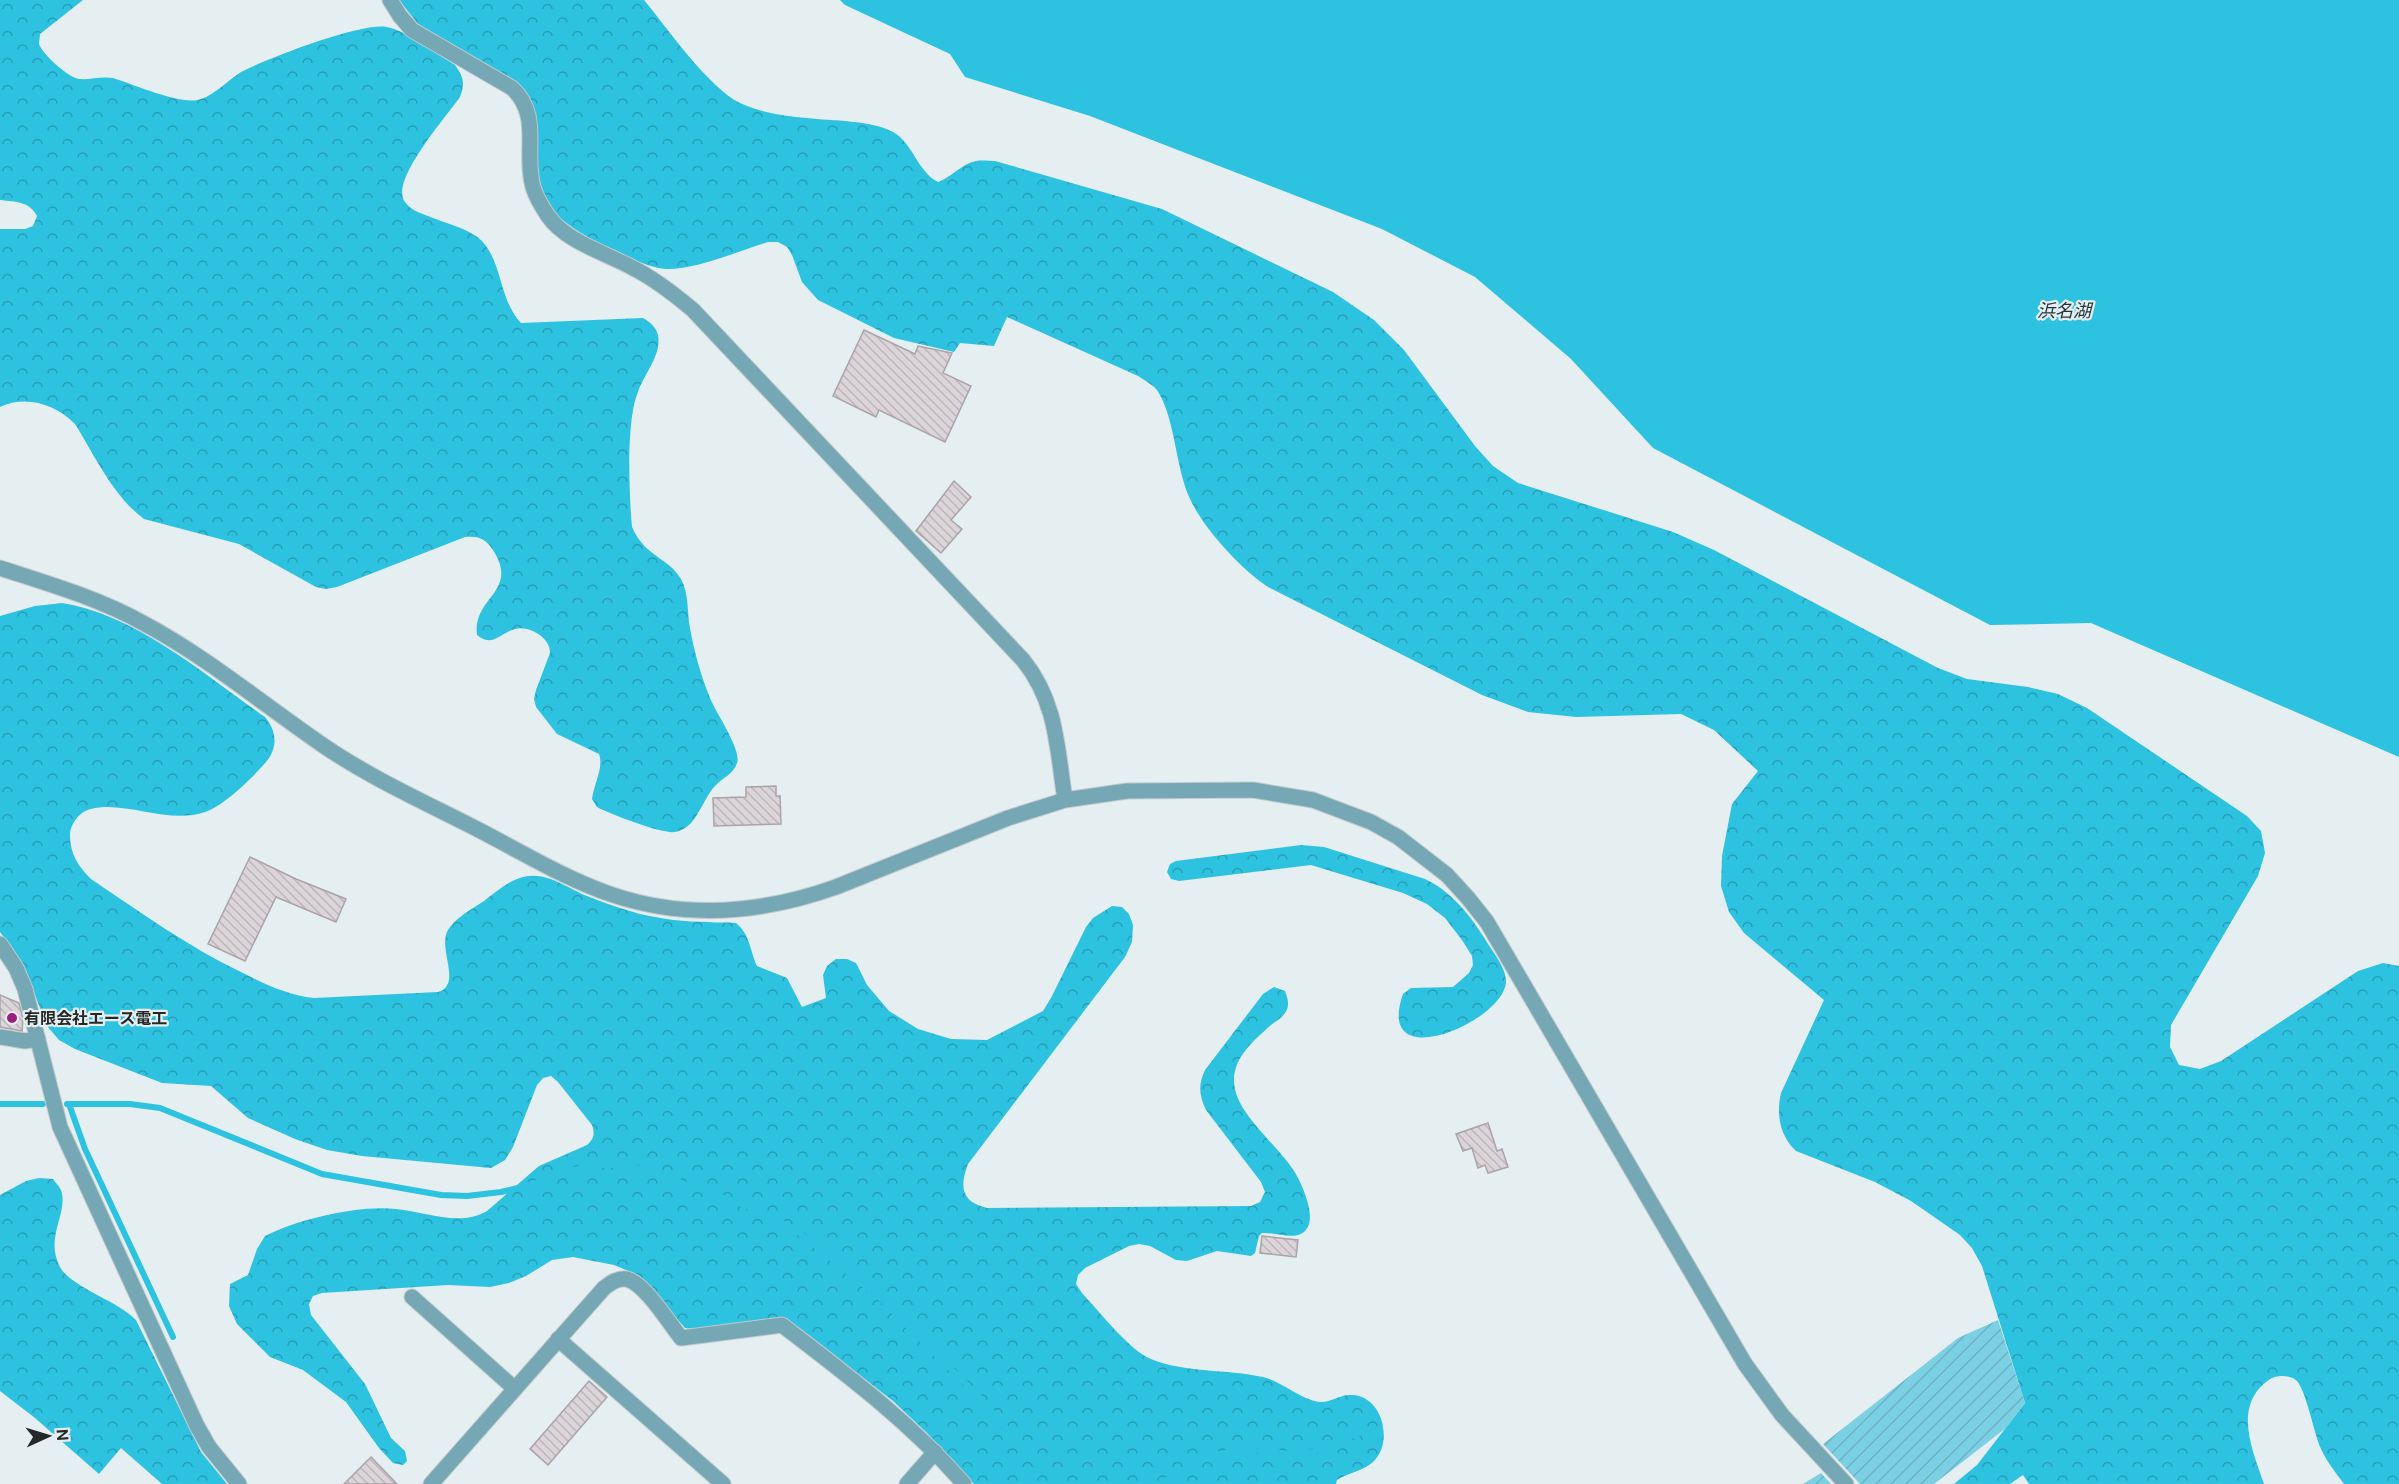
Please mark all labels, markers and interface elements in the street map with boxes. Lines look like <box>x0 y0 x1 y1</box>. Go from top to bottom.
water label: 浜名湖 <box>2037 299 2094 323</box>
place label: 有限会社エース電工 <box>24 1008 167 1029</box>
marker: 有限会社エース電工 <box>5 1011 19 1025</box>
north arrow <box>18 1406 78 1466</box>
text: N <box>52 1428 73 1442</box>

